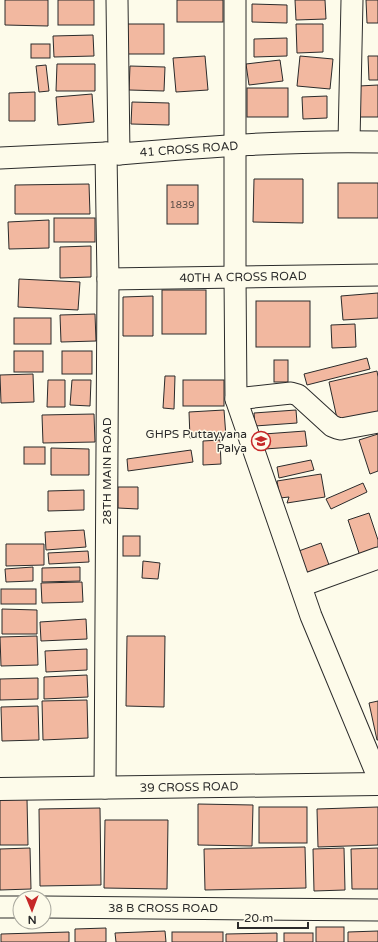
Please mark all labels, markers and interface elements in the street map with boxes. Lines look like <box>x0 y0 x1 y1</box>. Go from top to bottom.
street label: 41 CROSS ROAD <box>139 139 239 159</box>
house number: 1839 <box>169 199 195 211</box>
street label: 40TH A CROSS ROAD <box>179 269 307 285</box>
street label: 28TH MAIN ROAD <box>100 417 114 525</box>
place label: GHPS Puttayyana Palya <box>146 427 247 455</box>
school or university icon: GHPS Puttayyana Palya <box>250 430 272 452</box>
street label: 39 CROSS ROAD <box>139 779 239 795</box>
north arrow <box>12 890 52 930</box>
street label: 38 B CROSS ROAD <box>108 901 218 915</box>
scale bar <box>238 904 308 930</box>
text: 20 m <box>244 911 273 925</box>
text: N <box>28 913 37 926</box>

